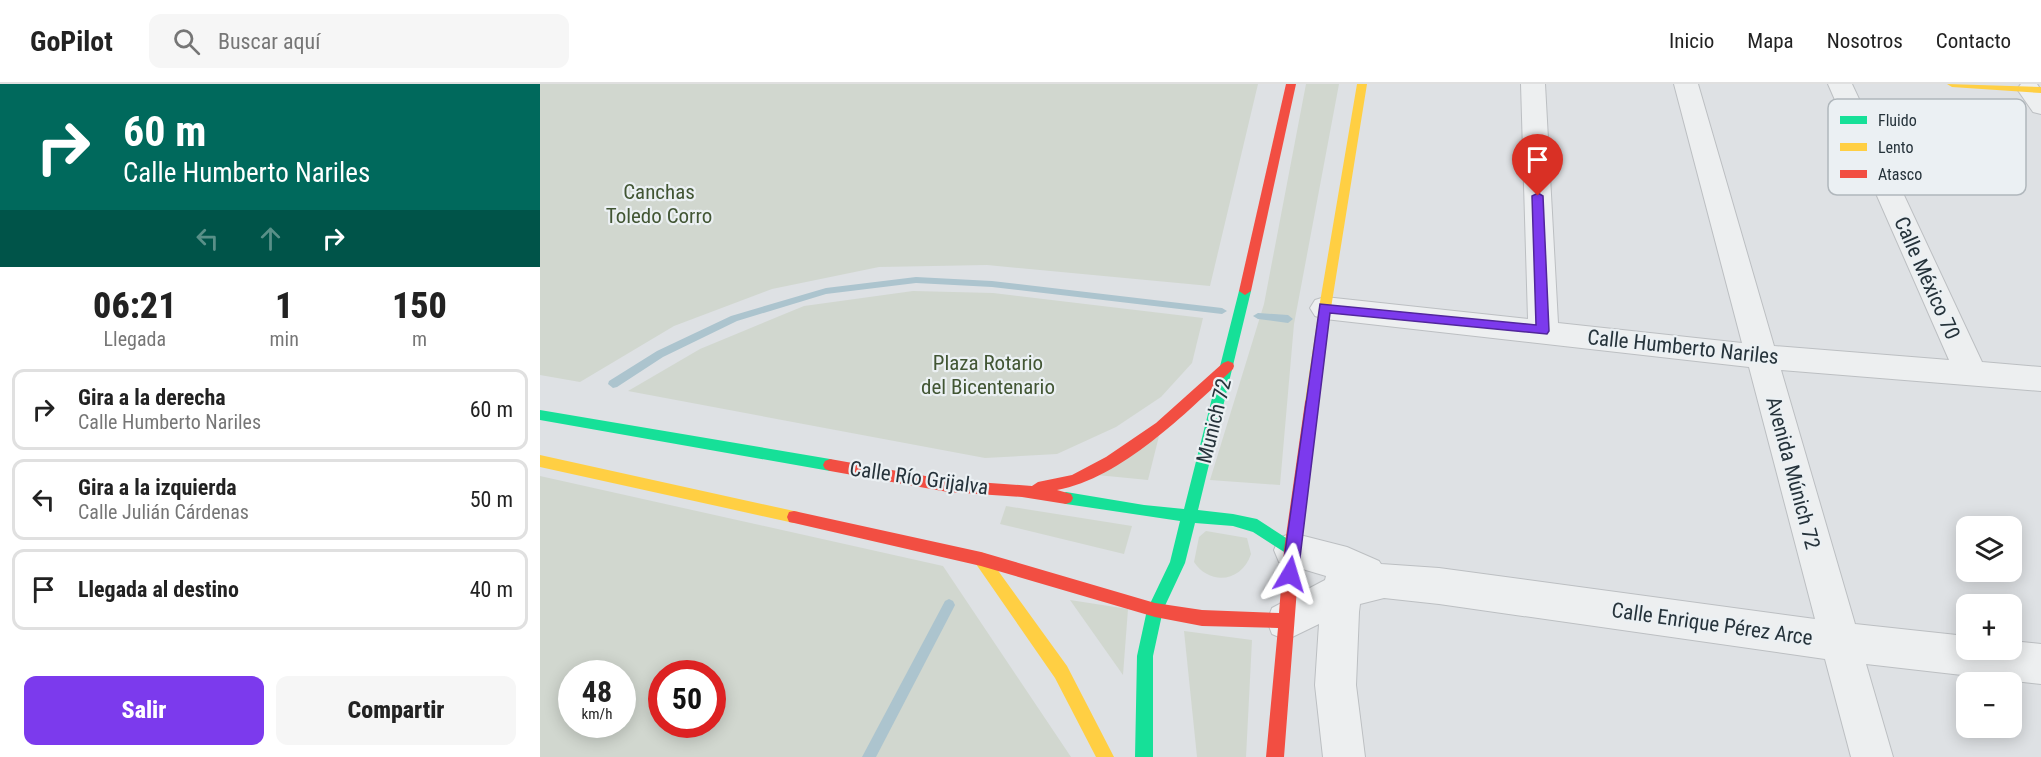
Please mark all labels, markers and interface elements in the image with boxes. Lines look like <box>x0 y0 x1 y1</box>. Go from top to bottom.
search box <box>149 14 569 68</box>
text: GoPilot <box>30 25 113 58</box>
icon: search <box>170 25 203 58</box>
text: Buscar aquí <box>218 29 320 54</box>
text: Inicio <box>1669 29 1714 53</box>
text: Mapa <box>1747 29 1794 53</box>
text: Nosotros <box>1827 29 1903 53</box>
text: Contacto <box>1936 29 2011 53</box>
legend <box>1828 99 2026 195</box>
text: 60 m <box>123 107 206 156</box>
icon: right <box>24 108 102 186</box>
text: Fluido <box>1878 111 1917 130</box>
pin <box>1512 134 1563 196</box>
text: Lento <box>1878 138 1913 157</box>
icon: arrive <box>1521 143 1554 176</box>
text: Calle Humberto Nariles <box>123 157 370 189</box>
text: Atasco <box>1878 165 1922 184</box>
park label: Canchas Toledo Corro <box>606 180 712 228</box>
street label: Calle México 70 <box>1889 213 1965 343</box>
icon: left <box>191 222 224 255</box>
icon: ahead <box>254 222 287 255</box>
icon: right <box>317 222 350 255</box>
text: 06:21 <box>93 285 176 327</box>
text: 1 <box>275 285 293 327</box>
text: 150 <box>392 285 447 327</box>
street label: Calle Humberto Nariles <box>1586 325 1780 369</box>
text: Llegada <box>104 327 166 351</box>
text: min <box>270 327 299 351</box>
text: m <box>412 327 427 351</box>
park label: Plaza Rotario del Bicentenario <box>921 351 1055 399</box>
street label: Munich 72 <box>1192 376 1236 466</box>
text: Gira a la derecha <box>78 385 226 410</box>
icon: right <box>27 393 60 426</box>
street label: Avenida Múnich 72 <box>1761 394 1825 552</box>
text: 60 m <box>470 397 513 422</box>
text: Calle Humberto Nariles <box>78 410 261 434</box>
street label: Calle Río Grijalva <box>848 456 990 500</box>
text: Gira a la izquierda <box>78 475 237 500</box>
icon: left <box>27 483 60 516</box>
text: 50 m <box>470 487 513 512</box>
text: Calle Julián Cárdenas <box>78 500 249 524</box>
map controls <box>1956 516 2022 738</box>
button: layers <box>1956 516 2022 582</box>
position arrow <box>1258 542 1322 606</box>
icon: arrive <box>27 573 60 606</box>
text: Llegada al destino <box>78 577 239 602</box>
text: 40 m <box>470 577 513 602</box>
button: + <box>1956 594 2022 660</box>
street label: Calle Enrique Pérez Arce <box>1610 598 1814 650</box>
speed limit sign: 50 <box>648 660 726 738</box>
button: − <box>1956 672 2022 738</box>
text: 48 <box>582 674 612 709</box>
button: Salir <box>24 676 264 745</box>
button: Compartir <box>276 676 516 745</box>
text: km/h <box>582 705 612 723</box>

